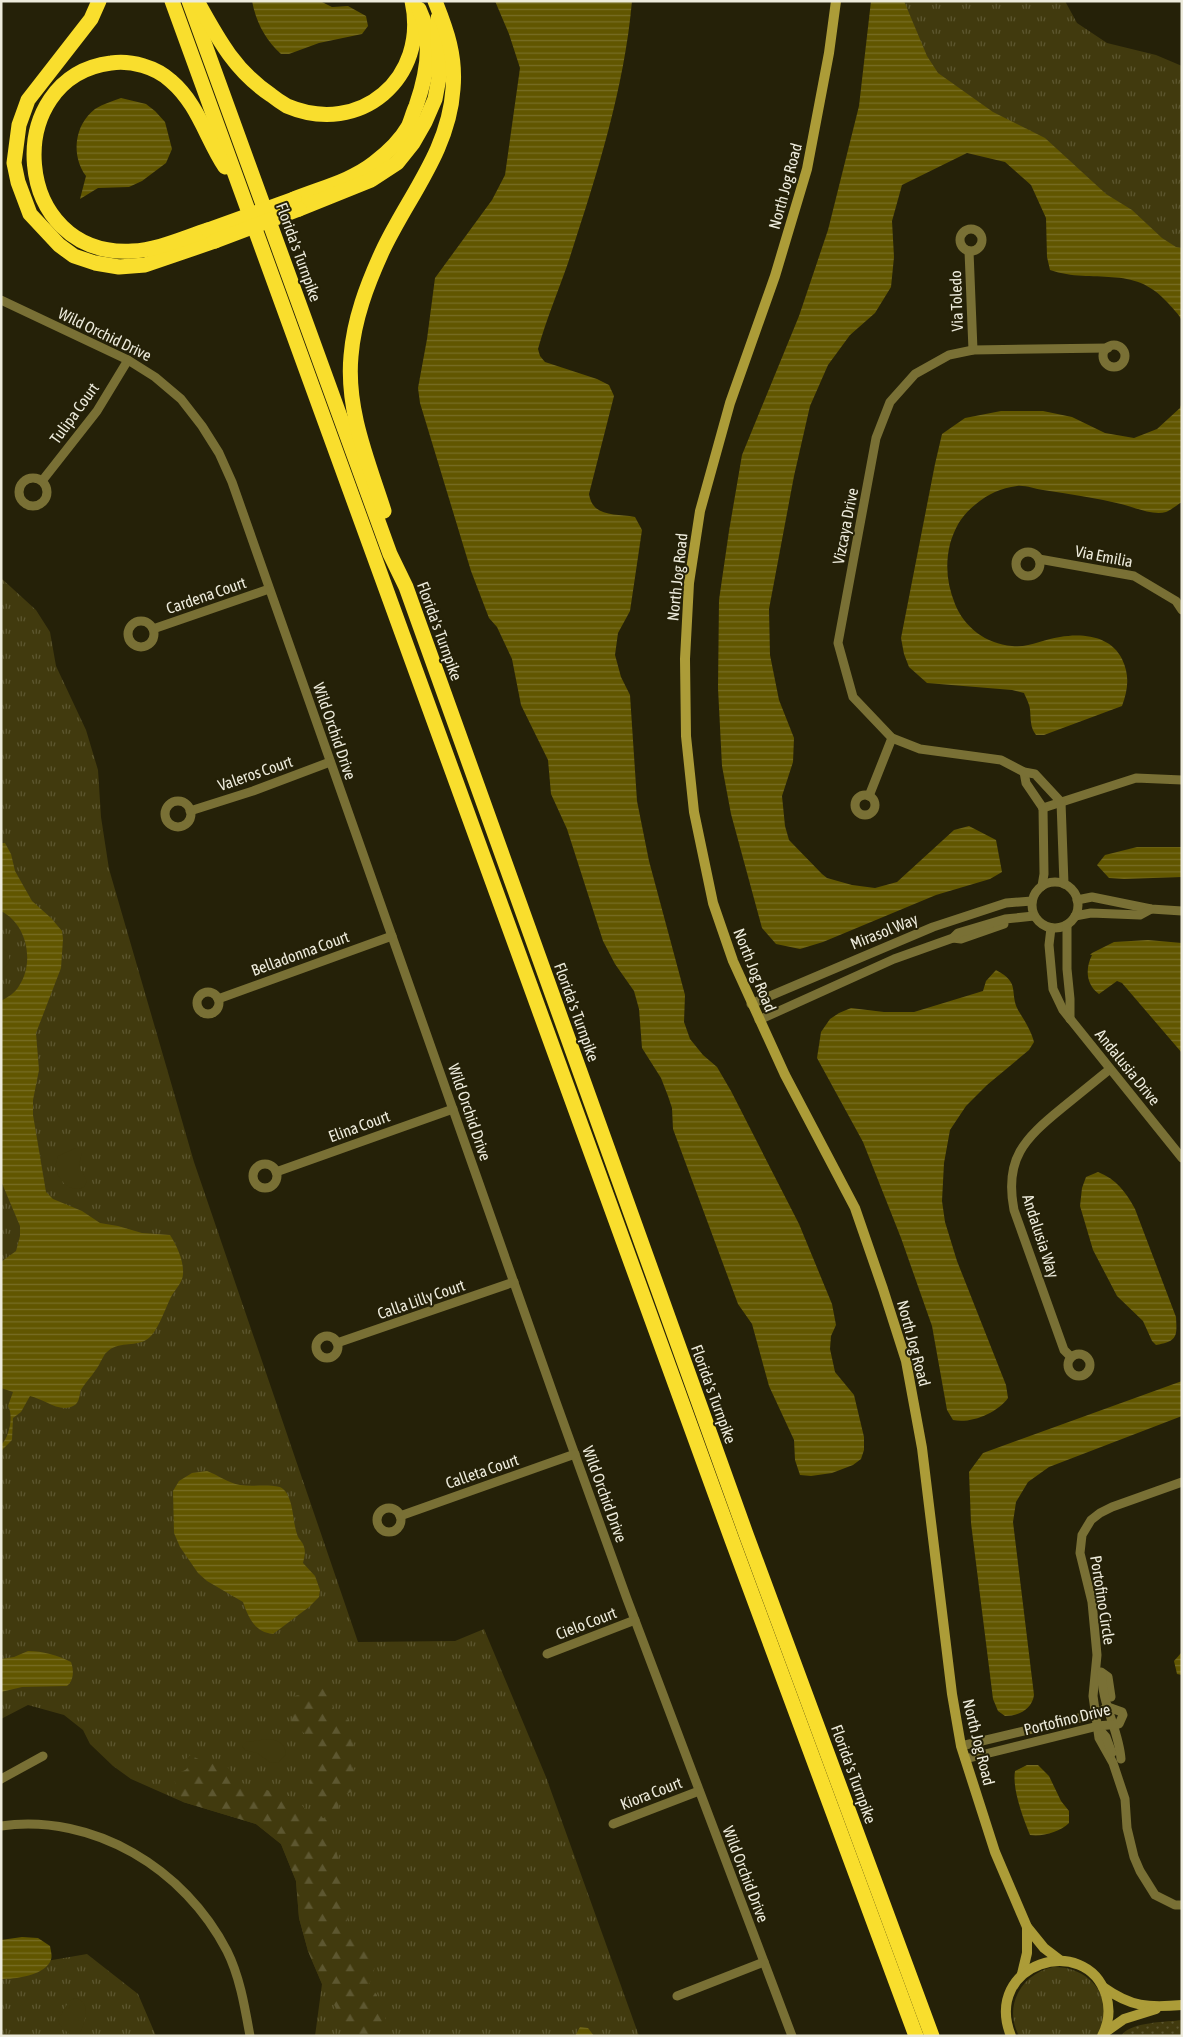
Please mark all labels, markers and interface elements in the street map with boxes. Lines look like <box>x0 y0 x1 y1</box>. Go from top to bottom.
street label: North Jog Road <box>765 141 806 231</box>
street label: Florida's Turnpike <box>272 200 325 304</box>
street label: Via Toledo <box>946 270 966 332</box>
street label: Wild Orchid Drive <box>55 304 155 364</box>
street label: Tulipa Court <box>46 379 103 447</box>
street label: Vizcaya Drive <box>829 486 862 566</box>
street label: North Jog Road <box>663 532 692 622</box>
street label: Via Emilia <box>1074 542 1134 570</box>
street label: Cardena Court <box>164 573 249 617</box>
street label: Florida's Turnpike <box>413 579 466 683</box>
street label: Wild Orchid Drive <box>310 680 360 782</box>
street label: Valeros Court <box>215 752 295 794</box>
street label: Mirasol Way <box>848 909 921 954</box>
street label: North Jog Road <box>729 926 780 1015</box>
street label: Belladonna Court <box>249 927 352 979</box>
street label: Florida's Turnpike <box>550 960 603 1064</box>
street label: Andalusia Drive <box>1092 1025 1164 1109</box>
street label: Wild Orchid Drive <box>445 1061 495 1163</box>
street label: Elina Court <box>326 1107 392 1145</box>
street label: Andalusia Way <box>1018 1192 1063 1281</box>
street label: Calla Lilly Court <box>375 1275 468 1323</box>
street label: North Jog Road <box>893 1298 934 1388</box>
street label: Florida's Turnpike <box>687 1342 740 1446</box>
street label: Wild Orchid Drive <box>579 1443 631 1545</box>
street label: Calleta Court <box>443 1450 521 1492</box>
street label: Portofino Circle <box>1087 1554 1119 1646</box>
street label: Cielo Court <box>553 1603 619 1643</box>
street label: North Jog Road <box>959 1697 998 1787</box>
street label: Portofino Drive <box>1022 1700 1112 1738</box>
street label: Florida's Turnpike <box>827 1722 880 1826</box>
street label: Kiora Court <box>618 1773 685 1813</box>
street label: Wild Orchid Drive <box>719 1823 773 1925</box>

